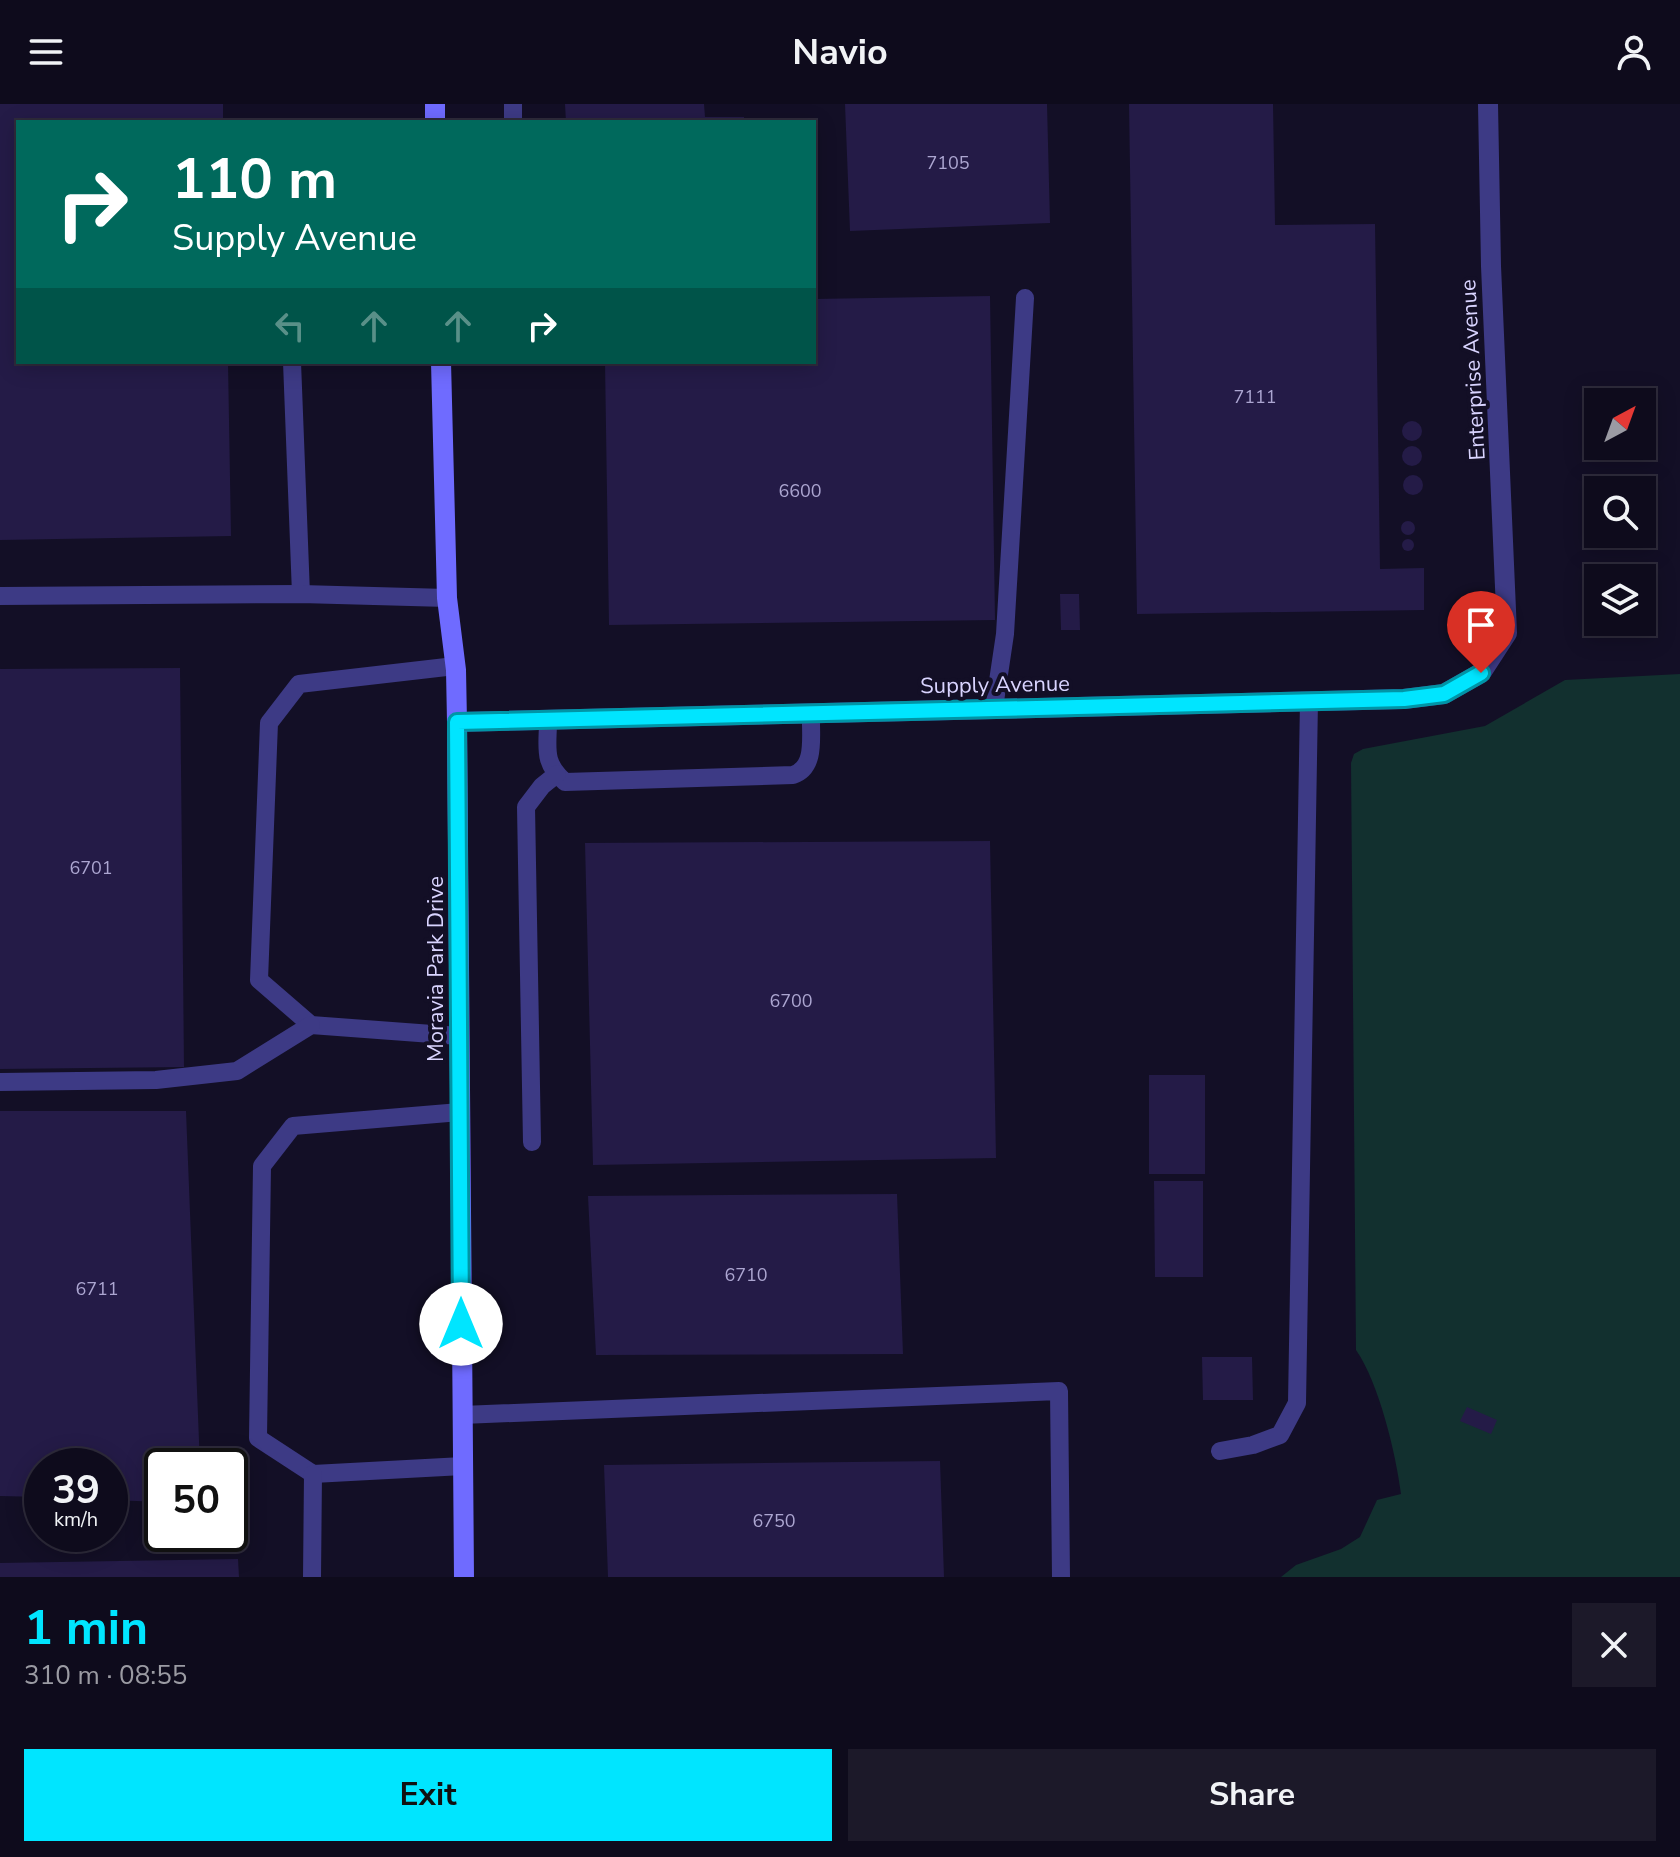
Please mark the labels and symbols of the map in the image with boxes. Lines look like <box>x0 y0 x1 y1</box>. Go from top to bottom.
house number: 7105 <box>926 151 970 175</box>
street label: Enterprise Avenue <box>1453 279 1493 461</box>
house number: 7111 <box>1233 385 1277 409</box>
north arrow <box>1584 388 1656 460</box>
house number: 6600 <box>778 479 822 503</box>
pin <box>1447 591 1515 673</box>
street label: Supply Avenue <box>920 669 1070 701</box>
house number: 6701 <box>69 856 113 880</box>
street label: Moravia Park Drive <box>421 876 451 1062</box>
house number: 6700 <box>769 989 813 1013</box>
house number: 6710 <box>724 1263 768 1287</box>
house number: 6711 <box>75 1277 119 1301</box>
position arrow <box>419 1282 503 1366</box>
speed limit sign: 50 <box>144 1448 248 1552</box>
house number: 6750 <box>752 1509 796 1533</box>

